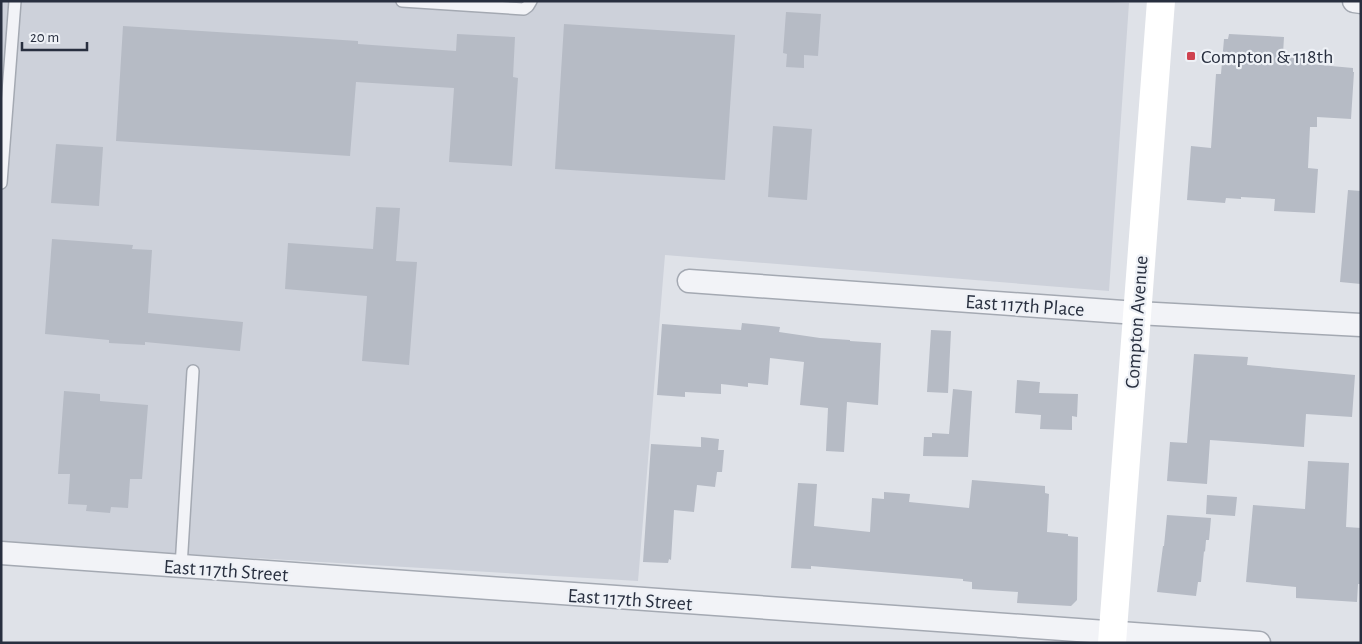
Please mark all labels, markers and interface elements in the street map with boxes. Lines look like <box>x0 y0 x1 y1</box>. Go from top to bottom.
scale bar <box>22 20 88 52</box>
text: 20 m <box>30 30 59 45</box>
place label: Compton & 118th <box>1201 47 1333 67</box>
marker: Compton & 118th <box>1185 50 1197 62</box>
street label: Compton Avenue <box>1122 255 1152 389</box>
street label: East 117th Place <box>965 292 1085 320</box>
street label: East 117th Street <box>163 557 290 585</box>
street label: East 117th Street <box>567 586 694 614</box>

